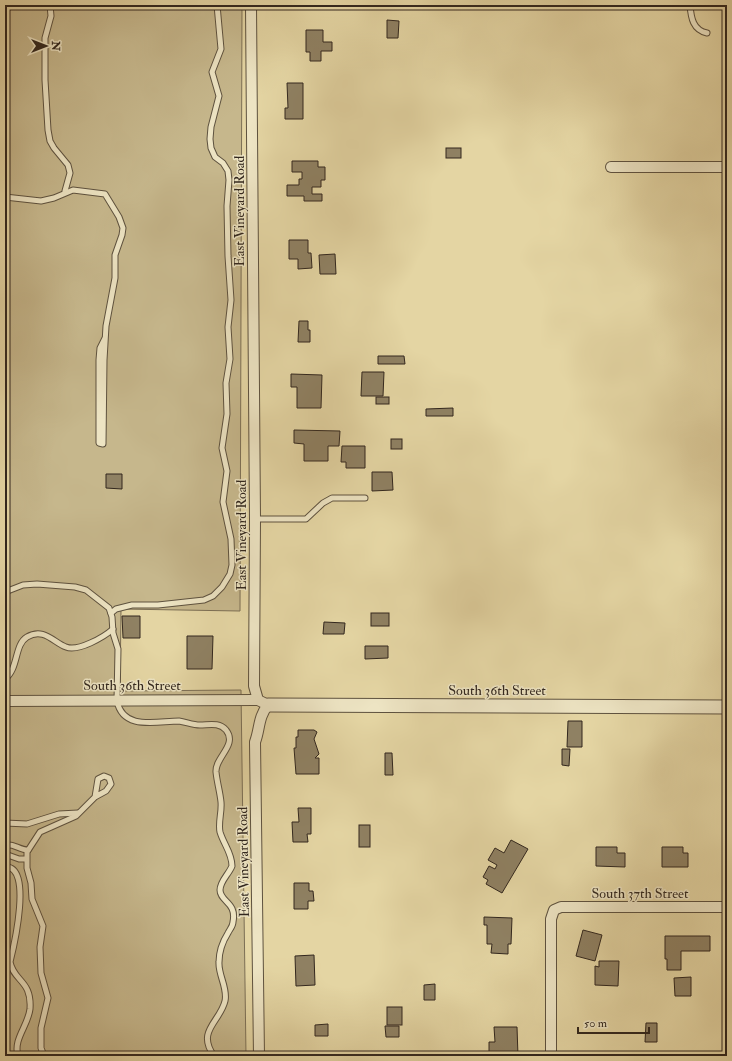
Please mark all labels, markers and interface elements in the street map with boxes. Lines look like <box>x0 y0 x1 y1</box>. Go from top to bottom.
north arrow <box>26 26 66 66</box>
text: N <box>49 40 62 52</box>
street label: East Vineyard Road <box>231 155 249 266</box>
street label: East Vineyard Road <box>233 479 251 590</box>
street label: South 36th Street <box>83 677 181 694</box>
street label: South 36th Street <box>448 682 546 699</box>
street label: East Vineyard Road <box>234 806 254 918</box>
street label: South 37th Street <box>592 885 689 902</box>
scale bar <box>578 1009 649 1035</box>
text: 50 m <box>584 1016 608 1031</box>

